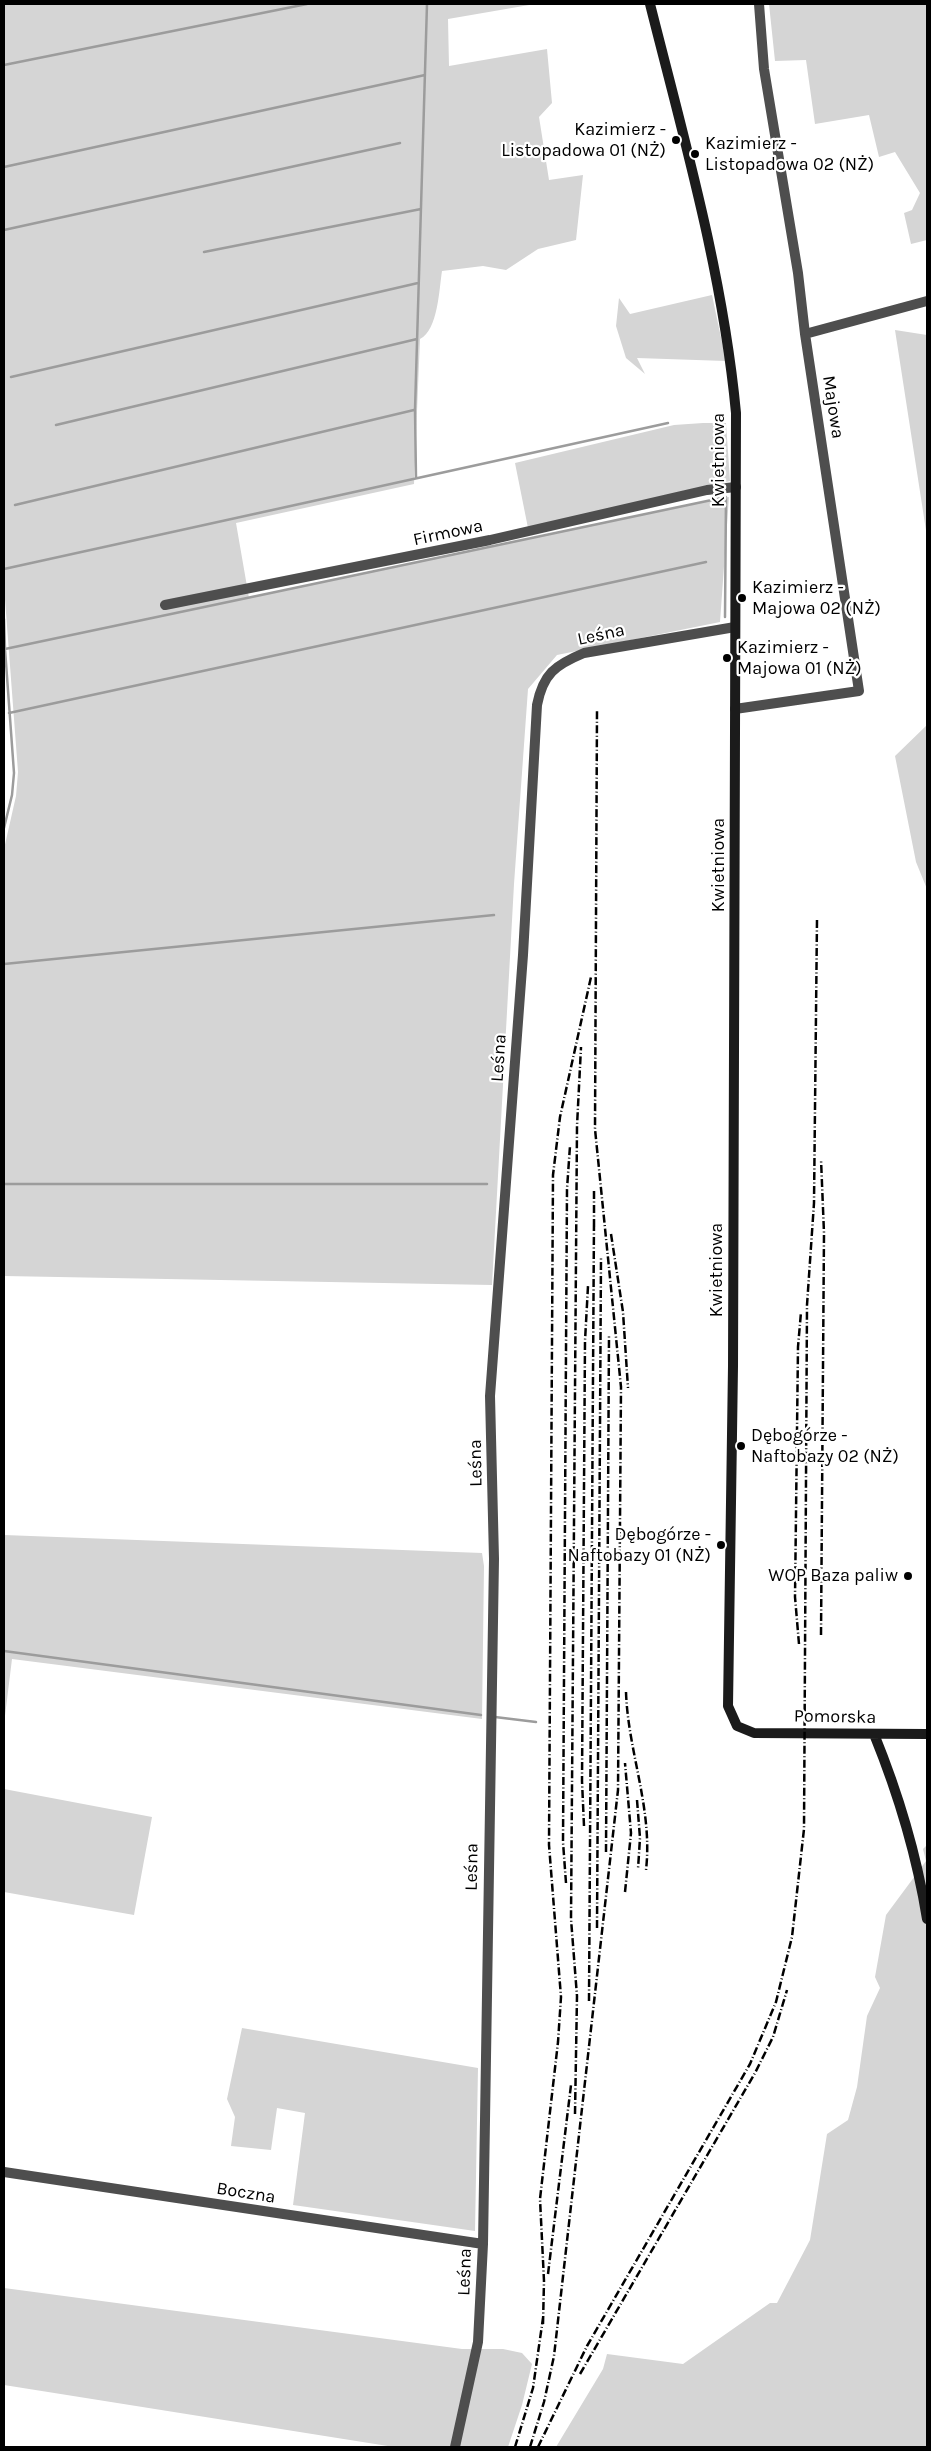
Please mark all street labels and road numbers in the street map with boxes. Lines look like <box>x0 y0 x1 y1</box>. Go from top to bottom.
street label: Majowa <box>817 374 849 440</box>
street label: Kwietniowa <box>708 413 730 507</box>
street label: Firmowa <box>411 515 485 551</box>
street label: Leśna <box>575 619 627 651</box>
street label: Kwietniowa <box>708 818 730 912</box>
street label: Leśna <box>487 1033 511 1083</box>
street label: Kwietniowa <box>706 1223 728 1317</box>
street label: Leśna <box>465 1439 487 1487</box>
street label: Pomorska <box>794 1705 876 1729</box>
street label: Leśna <box>461 1843 483 1891</box>
street label: Boczna <box>215 2178 277 2208</box>
street label: Leśna <box>453 2248 477 2296</box>

